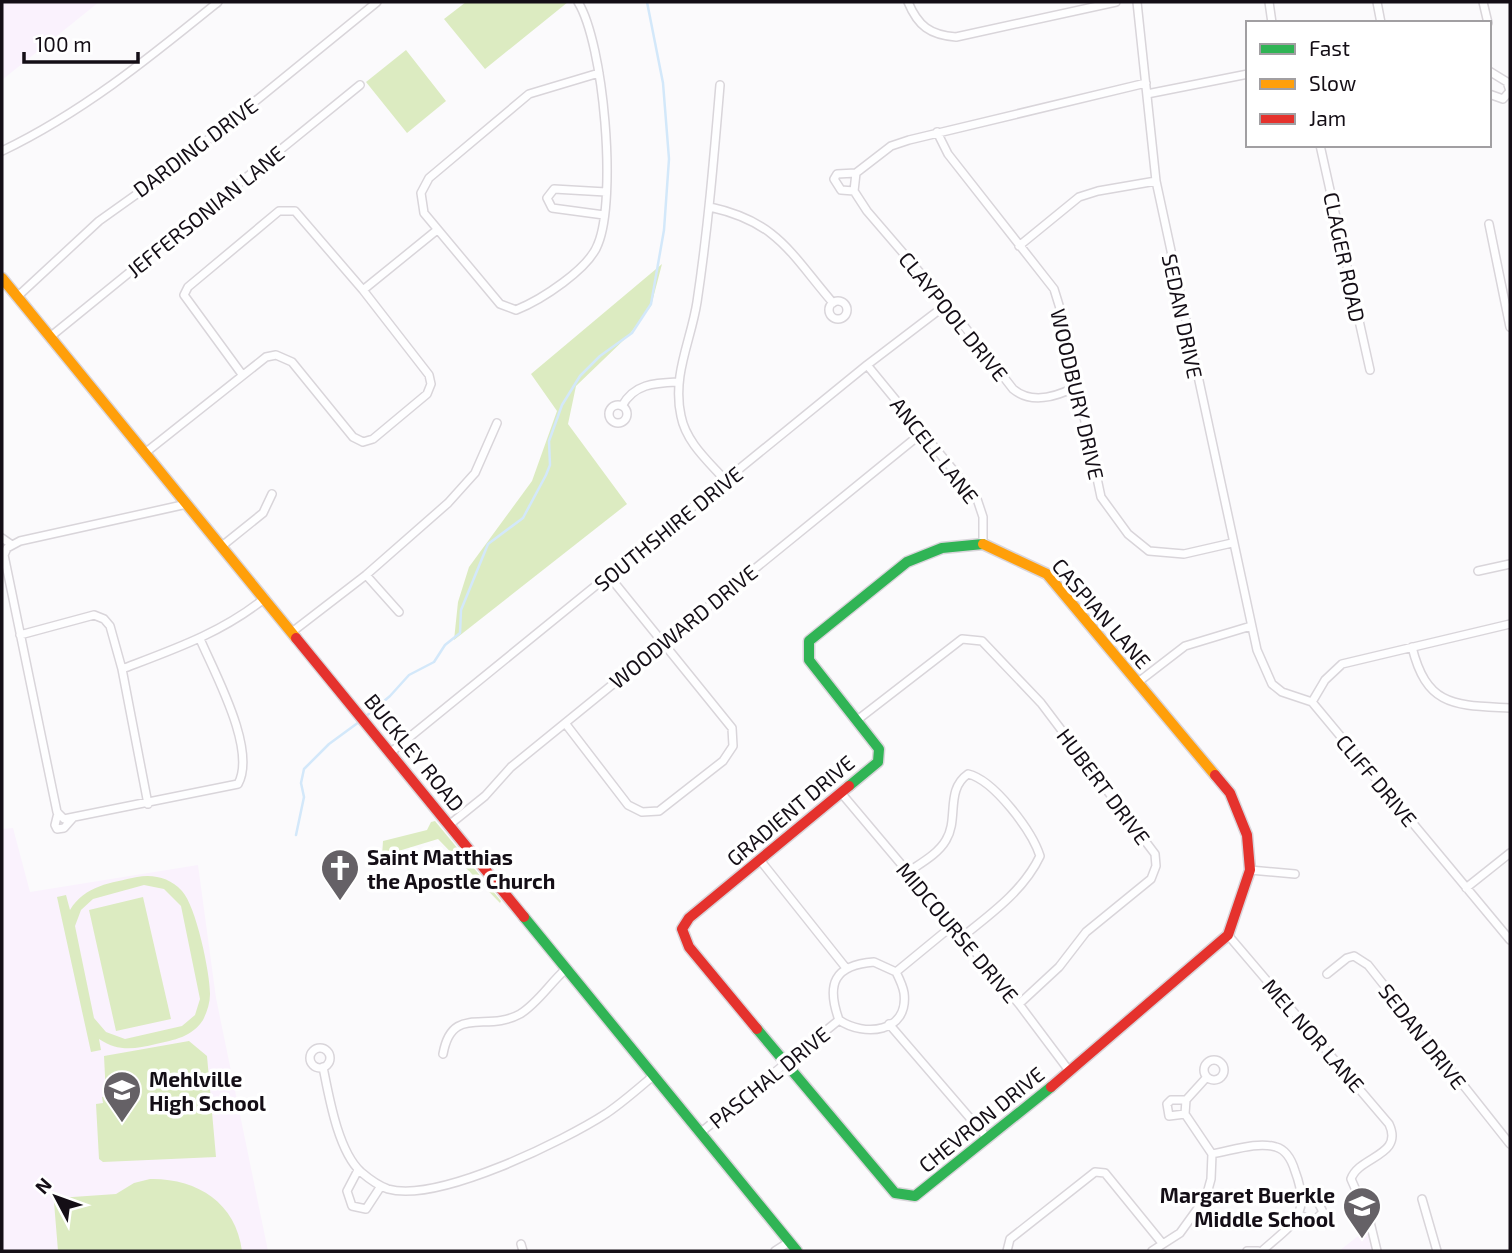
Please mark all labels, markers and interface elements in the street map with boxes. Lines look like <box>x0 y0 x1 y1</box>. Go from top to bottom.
scale bar <box>24 21 138 65</box>
legend <box>1246 21 1491 147</box>
text: 100 m <box>35 31 92 56</box>
text: Fast <box>1309 35 1350 60</box>
text: Slow <box>1309 70 1356 95</box>
street label: DARDING DRIVE <box>128 92 262 202</box>
text: Jam <box>1309 105 1346 130</box>
street label: JEFFERSONIAN LANE <box>121 140 289 282</box>
street label: CLAGER ROAD <box>1319 190 1371 324</box>
street label: CLAYPOOL DRIVE <box>894 246 1014 386</box>
street label: SEDAN DRIVE <box>1158 251 1208 381</box>
street label: WOODBURY DRIVE <box>1046 306 1110 482</box>
street label: ANCELL LANE <box>886 392 984 508</box>
street label: SOUTHSHIRE DRIVE <box>589 460 747 596</box>
street label: CASPIAN LANE <box>1047 553 1157 673</box>
street label: WOODWARD DRIVE <box>604 559 762 693</box>
street label: BUCKLEY ROAD <box>360 688 470 816</box>
street label: HUBERT DRIVE <box>1052 723 1156 849</box>
street label: CLIFF DRIVE <box>1331 729 1423 831</box>
street label: GRADIENT DRIVE <box>721 749 859 871</box>
place label: Saint Matthias the Apostle Church <box>367 844 555 893</box>
church icon: Saint Matthias the Apostle Church <box>319 847 361 902</box>
street label: MIDCOURSE DRIVE <box>892 857 1024 1007</box>
street label: MEL NOR LANE <box>1258 973 1370 1097</box>
street label: SEDAN DRIVE <box>1374 978 1472 1094</box>
street label: PASCHAL DRIVE <box>704 1021 834 1133</box>
street label: CHEVRON DRIVE <box>913 1061 1049 1177</box>
place label: Mehlville High School <box>149 1066 266 1115</box>
school or university icon: Mehlville High School <box>101 1069 143 1124</box>
north arrow <box>21 1162 91 1232</box>
text: N <box>30 1173 56 1198</box>
place label: Margaret Buerkle Middle School <box>1160 1182 1335 1231</box>
school or university icon: Margaret Buerkle Middle School <box>1341 1185 1383 1240</box>

